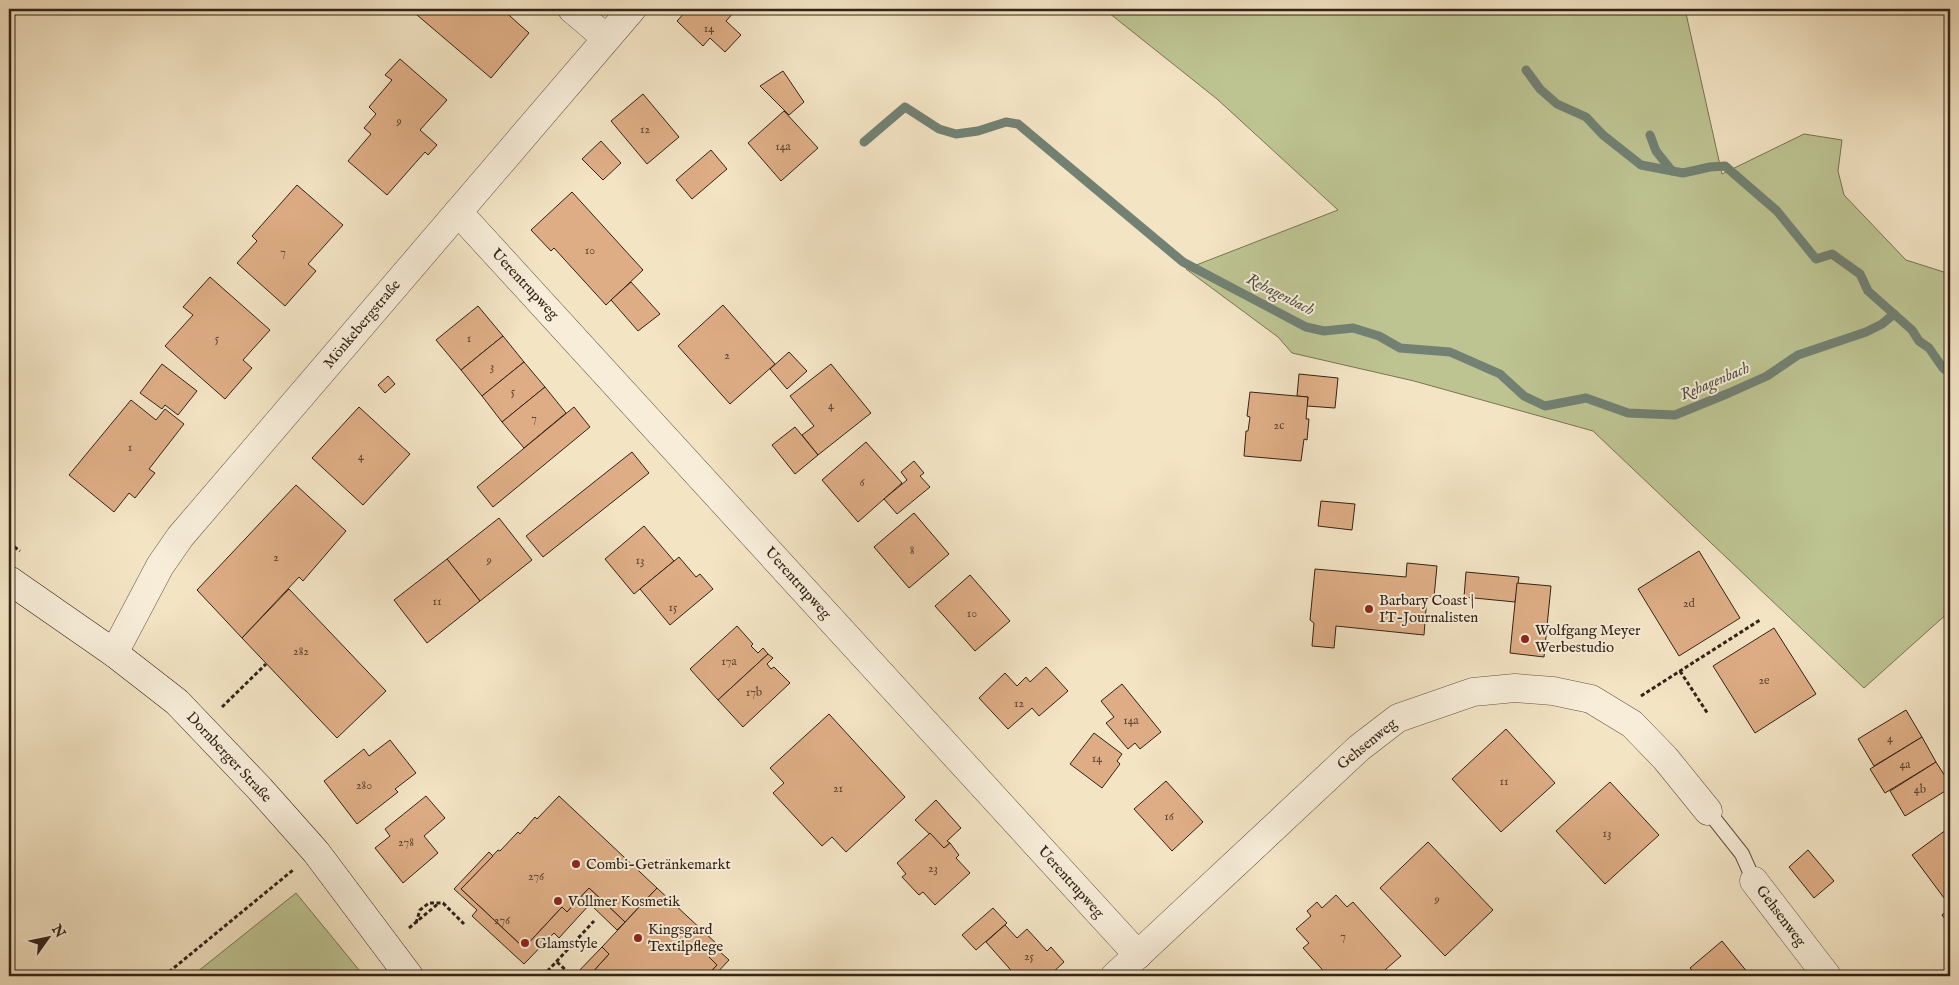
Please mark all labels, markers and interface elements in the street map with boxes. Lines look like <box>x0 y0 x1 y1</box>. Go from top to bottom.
house number: 14 <box>704 21 714 36</box>
house number: 9 <box>395 114 402 129</box>
house number: 12 <box>640 122 650 137</box>
house number: 14a <box>775 139 792 154</box>
house number: 10 <box>585 243 595 258</box>
street label: Uerentrupweg <box>487 244 563 324</box>
house number: 7 <box>280 245 286 260</box>
water label: Rehagenbach <box>1243 269 1317 321</box>
street label: Mönkebergstraße <box>319 276 405 372</box>
house number: 5 <box>215 331 220 346</box>
house number: 1 <box>467 331 471 346</box>
house number: 2 <box>724 348 730 363</box>
water label: Rehagenbach <box>1677 358 1753 406</box>
house number: 3 <box>490 359 494 374</box>
house number: 5 <box>511 384 516 399</box>
house number: 4 <box>828 398 834 413</box>
house number: 7 <box>531 411 537 426</box>
house number: 2c <box>1274 418 1284 433</box>
house number: 1 <box>128 440 132 455</box>
house number: 4 <box>358 449 364 464</box>
house number: 6 <box>859 475 865 490</box>
street label: Uerentrupweg <box>761 543 836 624</box>
house number: 8 <box>910 543 915 558</box>
house number: 2 <box>273 550 279 565</box>
house number: 9 <box>485 553 492 568</box>
house number: 13 <box>636 553 644 568</box>
place label: Barbary Coast | IT-Journalisten <box>1379 591 1478 627</box>
house number: 11 <box>433 594 441 609</box>
house number: 2d <box>1683 596 1696 611</box>
house number: 15 <box>669 600 678 615</box>
marker: Barbary Coast | IT-Journalisten <box>1363 603 1375 615</box>
house number: 10 <box>967 606 977 621</box>
place label: Wolfgang Meyer Werbestudio <box>1535 621 1641 657</box>
marker: Wolfgang Meyer Werbestudio <box>1519 633 1531 645</box>
house number: 282 <box>293 644 309 659</box>
house number: 17a <box>721 654 737 669</box>
house number: 2e <box>1758 673 1770 688</box>
house number: 17b <box>746 685 762 700</box>
house number: 12 <box>1014 696 1024 711</box>
street label: Dornberger Straße <box>182 708 276 806</box>
house number: 14a <box>1123 713 1140 728</box>
street label: Gehsenweg <box>1333 714 1401 774</box>
house number: 4 <box>1887 731 1893 746</box>
house number: 14 <box>1092 751 1102 766</box>
house number: 4a <box>1899 757 1911 772</box>
house number: 11 <box>1500 774 1508 789</box>
house number: 280 <box>356 778 372 793</box>
house number: 21 <box>833 781 843 796</box>
house number: 4b <box>1914 782 1926 797</box>
house number: 16 <box>1164 809 1175 824</box>
house number: 13 <box>1603 826 1611 841</box>
house number: 278 <box>398 835 414 850</box>
street label: Uerentrupweg <box>1034 842 1109 923</box>
place label: Combi-Getränkemarkt <box>586 855 731 874</box>
marker: Combi-Getränkemarkt <box>570 858 582 870</box>
house number: 23 <box>928 861 938 876</box>
house number: 276 <box>528 869 545 884</box>
street label: Gehsenweg <box>1752 882 1811 951</box>
place label: Vollmer Kosmetik <box>567 892 681 911</box>
house number: 9 <box>1433 892 1440 907</box>
marker: Vollmer Kosmetik <box>552 895 564 907</box>
north arrow <box>22 912 72 962</box>
house number: 276 <box>494 913 511 928</box>
place label: Kingsgard Textilpflege <box>648 920 723 956</box>
text: N <box>47 921 69 941</box>
house number: 7 <box>1340 929 1346 944</box>
marker: Kingsgard Textilpflege <box>632 932 644 944</box>
place label: Glamstyle <box>535 934 598 953</box>
marker: Glamstyle <box>519 937 531 949</box>
house number: 25 <box>1024 949 1035 964</box>

